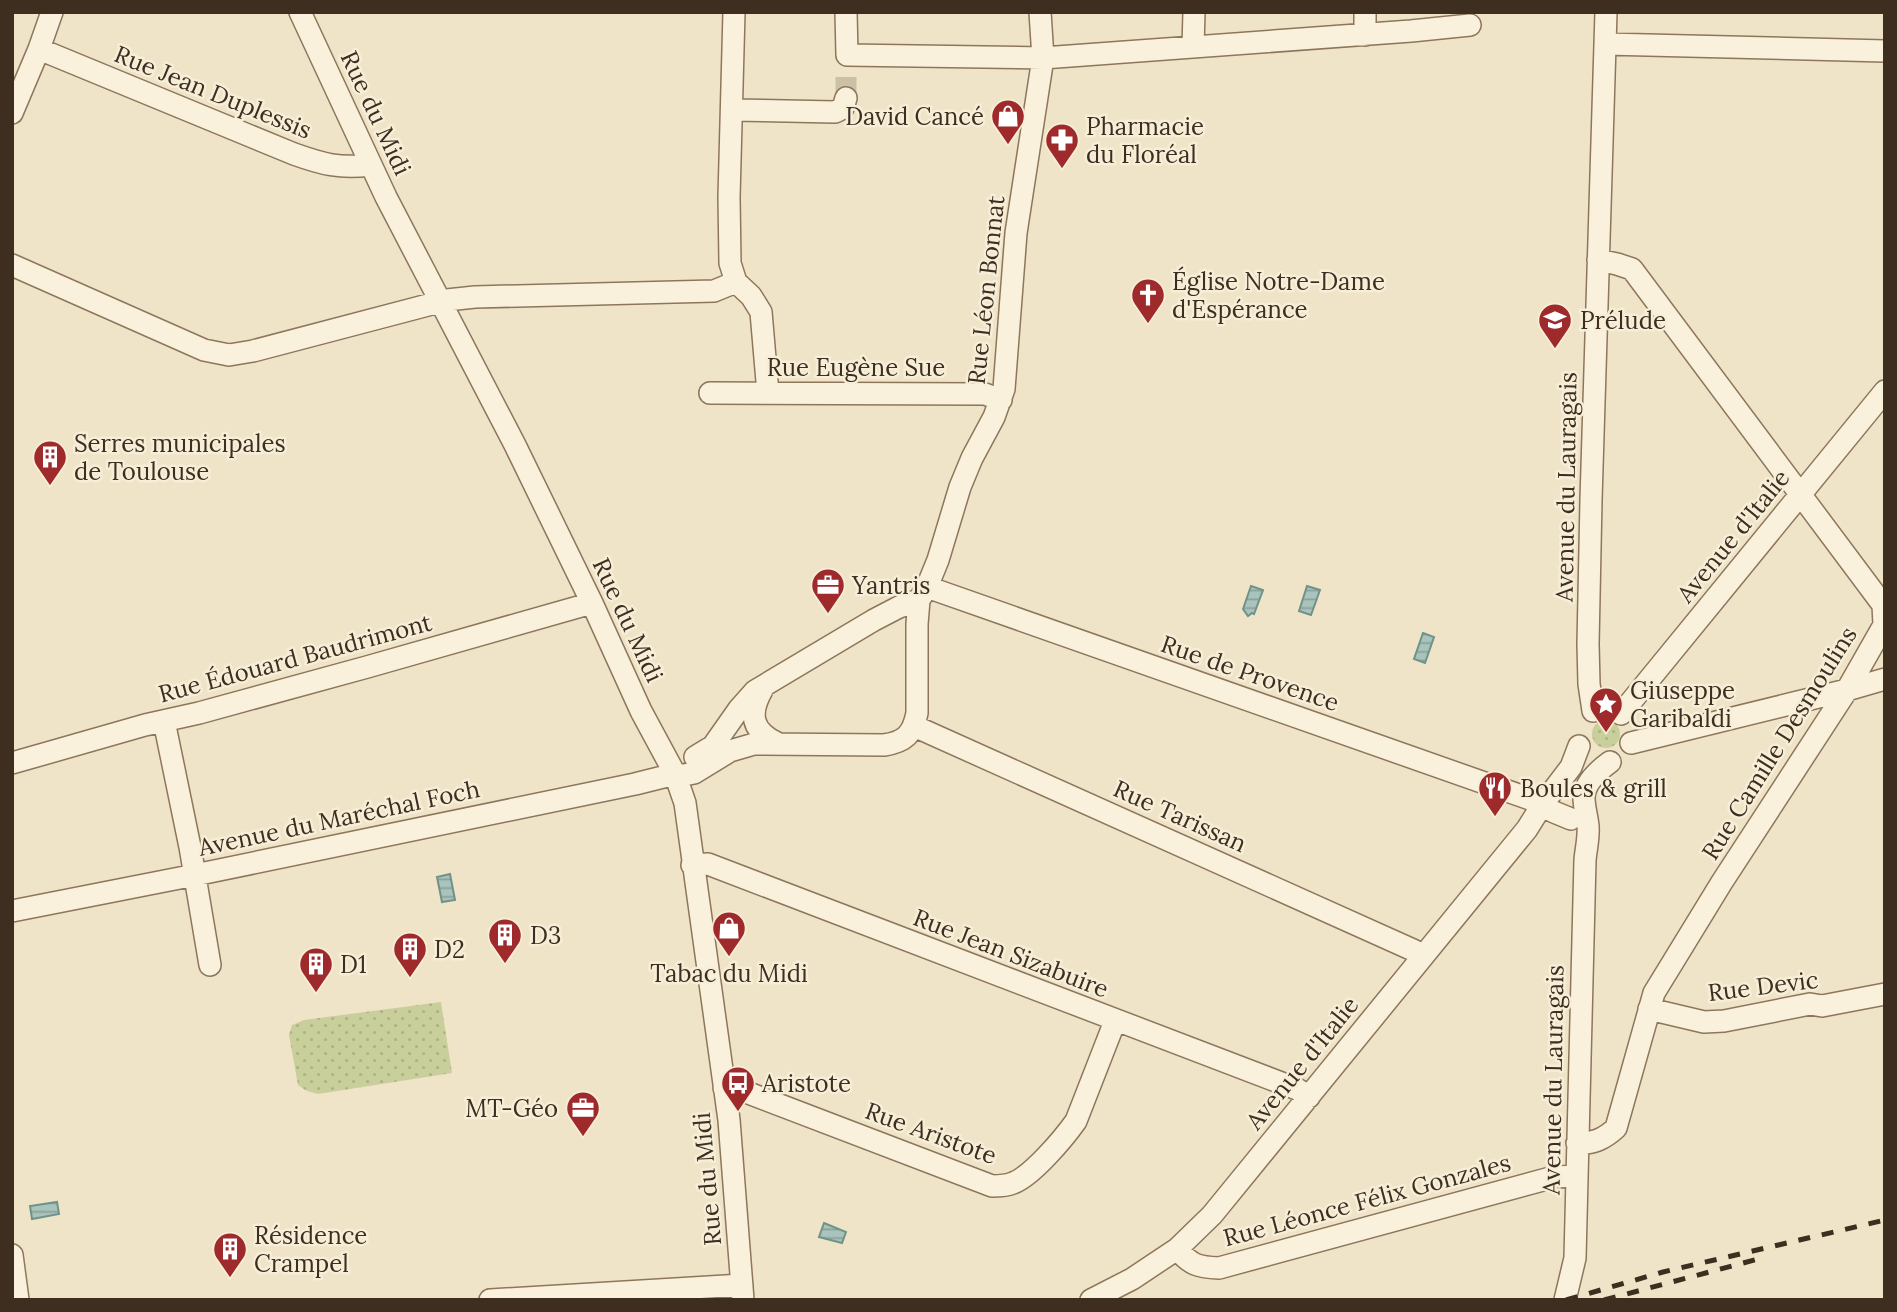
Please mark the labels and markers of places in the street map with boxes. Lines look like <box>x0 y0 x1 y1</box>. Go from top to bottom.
shop icon: David Cancé <box>989 97 1027 146</box>
place label: David Cancé <box>845 101 984 132</box>
place label: Pharmacie du Floréal <box>1086 111 1204 170</box>
pharmacy icon: Pharmacie du Floréal <box>1043 121 1081 170</box>
place label: Église Notre-Dame d'Espérance <box>1172 266 1385 325</box>
church icon: Église Notre-Dame d'Espérance <box>1129 276 1167 325</box>
school or university icon: Prélude <box>1536 301 1574 350</box>
place label: Prélude <box>1580 305 1666 336</box>
place label: Serres municipales de Toulouse <box>74 428 286 487</box>
building icon: Serres municipales de Toulouse <box>31 438 69 487</box>
office icon: Yantris <box>809 566 847 615</box>
place label: Yantris <box>851 570 930 601</box>
place label: Giuseppe Garibaldi <box>1630 675 1735 734</box>
place icon: Giuseppe Garibaldi <box>1587 685 1625 734</box>
restaurant icon: Boules & grill <box>1476 769 1514 818</box>
place label: Boules & grill <box>1520 773 1667 804</box>
shop icon: Tabac du Midi <box>710 909 748 958</box>
building icon: D3 <box>486 916 524 965</box>
place label: D3 <box>530 920 561 951</box>
building icon: D2 <box>391 930 429 979</box>
place label: D2 <box>434 934 465 965</box>
building icon: D1 <box>297 945 335 994</box>
place label: D1 <box>340 949 367 980</box>
place label: Tabac du Midi <box>650 958 808 989</box>
bus stop icon: Aristote <box>719 1064 757 1113</box>
place label: Aristote <box>761 1068 851 1099</box>
office icon: MT-Géo <box>564 1089 602 1138</box>
place label: MT-Géo <box>465 1093 558 1124</box>
place label: Résidence Crampel <box>254 1220 367 1279</box>
building icon: Résidence Crampel <box>211 1230 249 1279</box>

